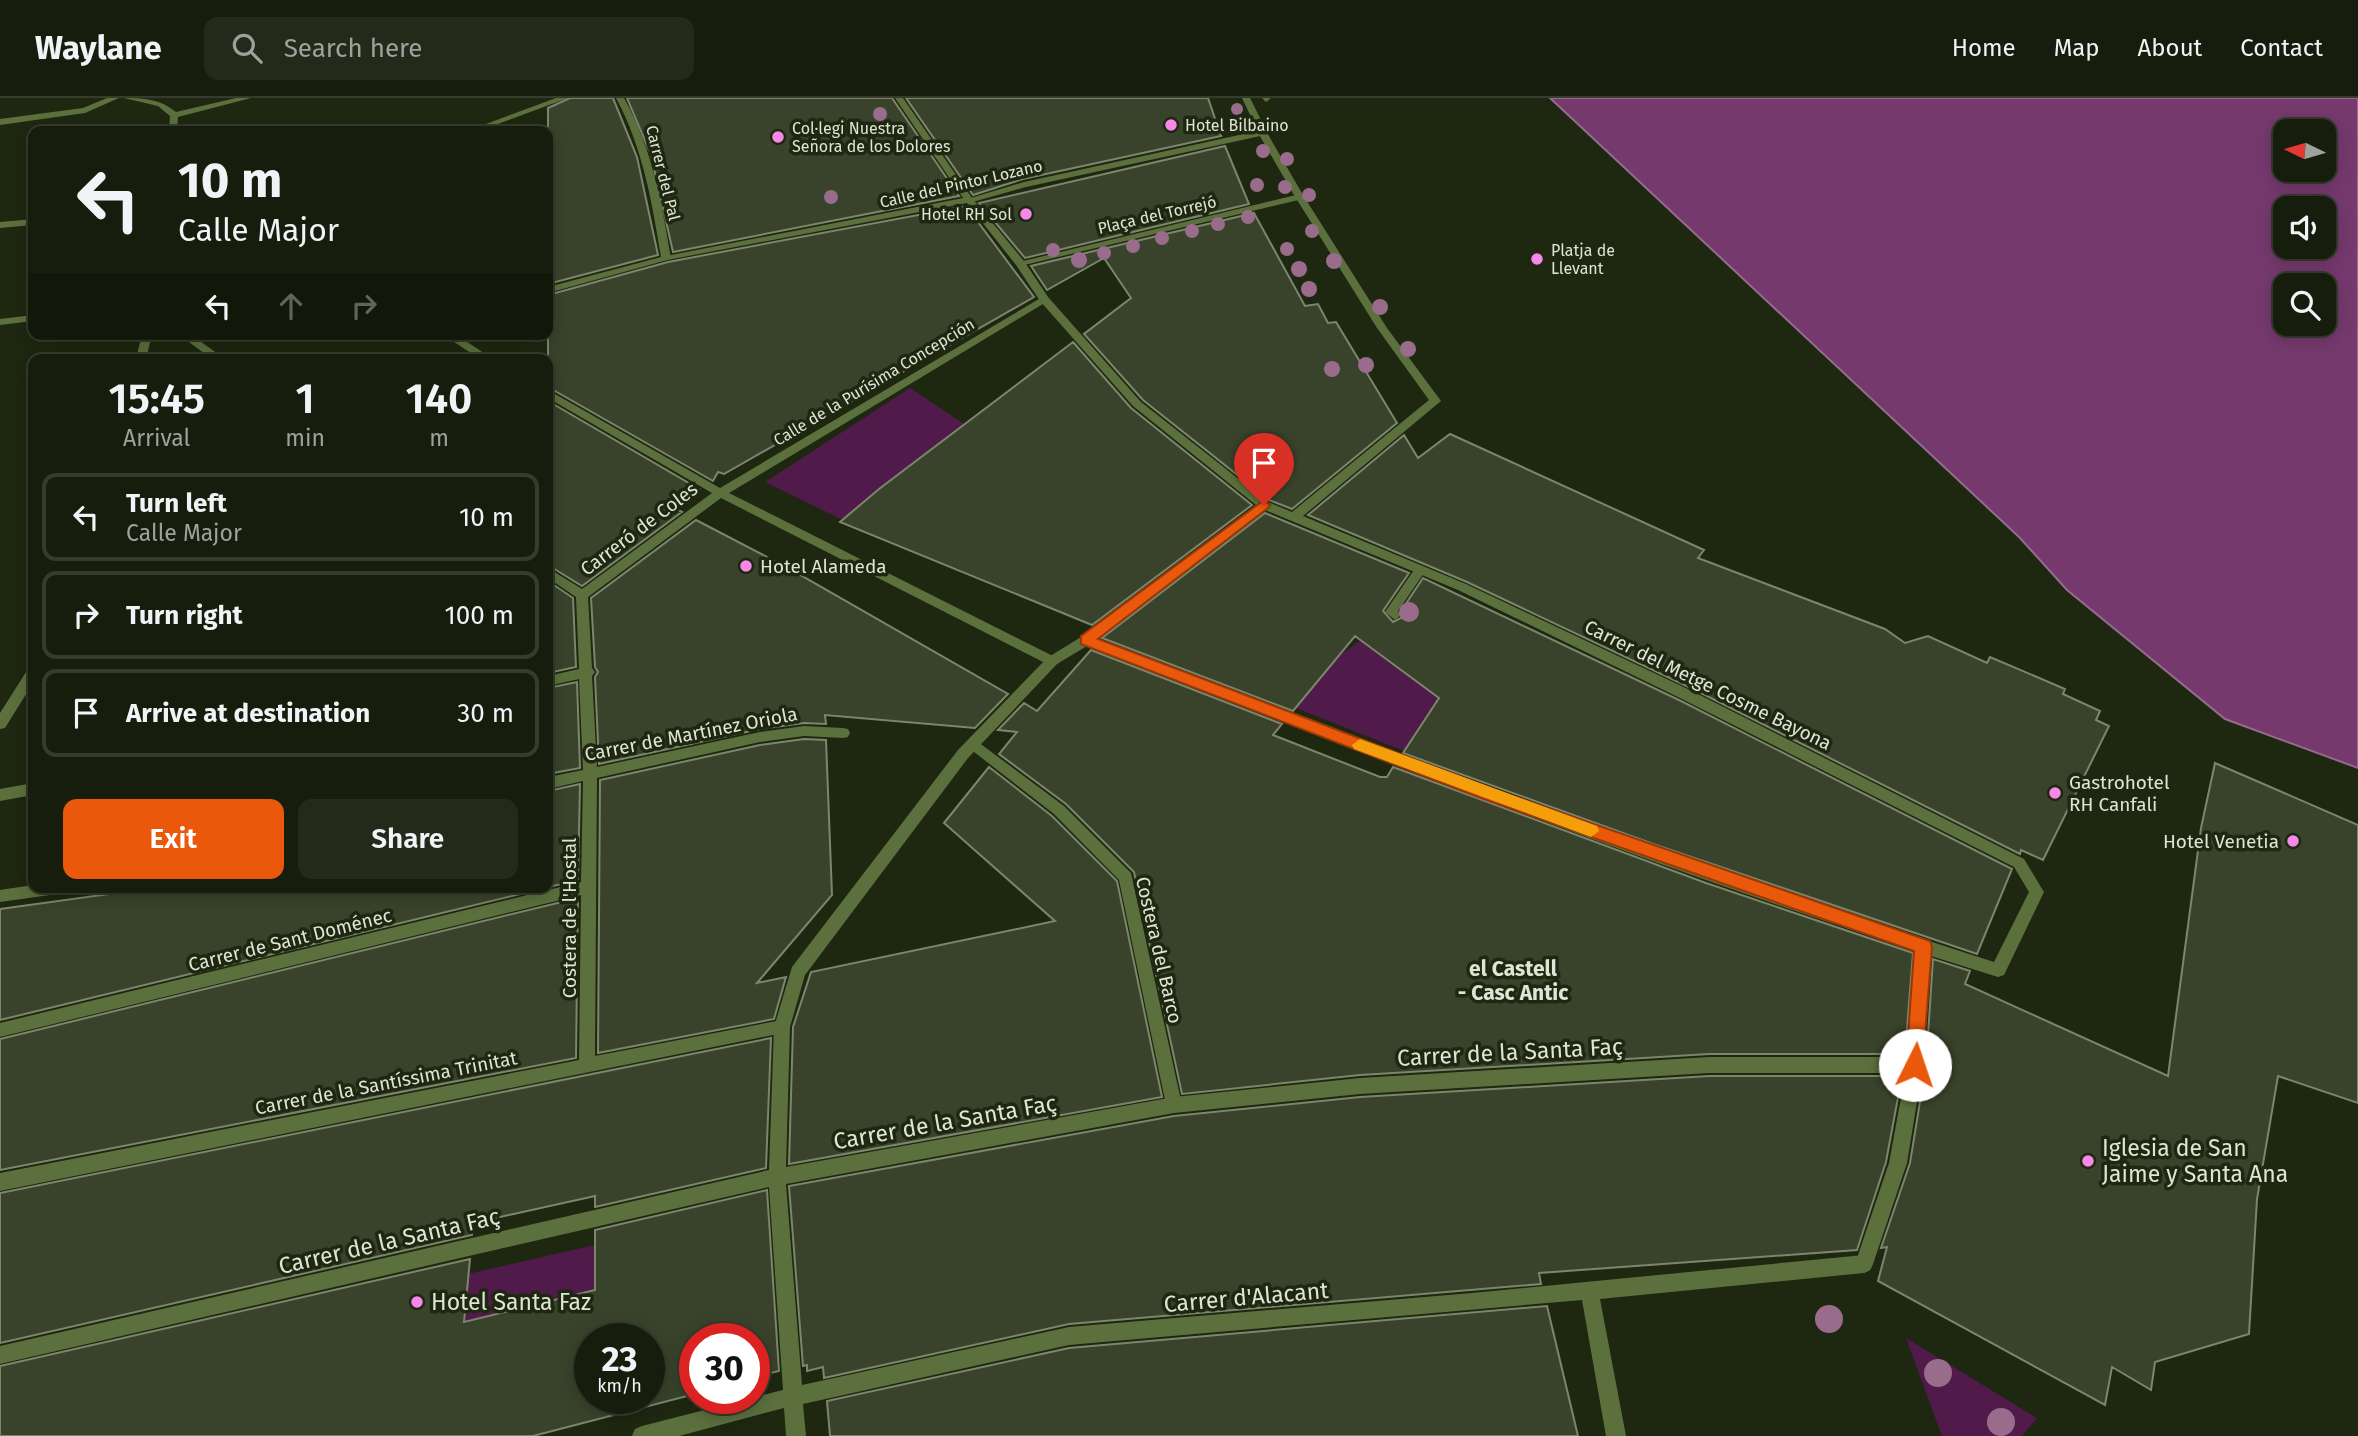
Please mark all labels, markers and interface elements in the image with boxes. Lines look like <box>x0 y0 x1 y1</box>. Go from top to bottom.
search box <box>204 17 694 80</box>
text: Waylane <box>35 28 162 68</box>
icon: search <box>228 29 266 67</box>
text: Search here <box>284 33 423 64</box>
text: Home <box>1952 34 2016 62</box>
text: Map <box>2054 34 2100 62</box>
text: About <box>2138 34 2202 62</box>
text: Contact <box>2240 34 2323 62</box>
place label: Hotel Bilbaino <box>1185 116 1289 135</box>
marker: Hotel Bilbaino <box>1163 117 1179 133</box>
place label: Col·legi Nuestra Señora de los Dolores <box>792 119 950 156</box>
north arrow <box>2273 119 2336 182</box>
map controls <box>2273 119 2336 336</box>
street label: Carrer del Pal <box>642 123 684 223</box>
marker: Col·legi Nuestra Señora de los Dolores <box>770 129 786 145</box>
text: 10 m <box>178 151 282 210</box>
icon: left <box>63 154 154 245</box>
street label: Calle del Pintor Lozano <box>878 156 1044 212</box>
street label: Plaça del Torrejó <box>1096 192 1218 239</box>
button: sound <box>2273 196 2336 259</box>
place label: Hotel RH Sol <box>921 205 1012 224</box>
marker: Hotel RH Sol <box>1018 206 1034 222</box>
text: Calle Major <box>178 211 339 249</box>
place label: Platja de Llevant <box>1551 241 1615 278</box>
marker: Platja de Llevant <box>1529 251 1545 267</box>
button: search <box>2273 273 2336 336</box>
icon: left <box>199 287 237 325</box>
icon: ahead <box>272 287 310 325</box>
icon: right <box>345 287 383 325</box>
street label: Calle de la Purísima Concepción <box>770 314 978 450</box>
text: 15:45 <box>109 374 205 424</box>
text: 1 <box>296 374 315 424</box>
text: 140 <box>406 374 472 424</box>
text: Arrival <box>123 424 190 452</box>
text: min <box>285 424 325 452</box>
text: m <box>429 424 449 452</box>
pin <box>1234 433 1294 505</box>
icon: arrive <box>1245 444 1283 482</box>
street label: Carreró de Coles <box>576 477 702 581</box>
text: Turn left <box>126 488 227 519</box>
icon: left <box>67 498 105 536</box>
text: 10 m <box>459 502 514 533</box>
text: Calle Major <box>126 519 242 547</box>
place label: Hotel Alameda <box>760 555 887 578</box>
marker: Hotel Alameda <box>738 558 754 574</box>
icon: right <box>67 596 105 634</box>
text: Turn right <box>126 600 243 631</box>
text: 100 m <box>445 600 514 631</box>
street label: Carrer del Metge Cosme Bayona <box>1581 615 1835 755</box>
icon: arrive <box>67 694 105 732</box>
text: Arrive at destination <box>126 698 370 729</box>
text: 30 m <box>457 698 514 729</box>
street label: Carrer de Martínez Oriola <box>583 702 799 766</box>
place label: Gastrohotel RH Canfali <box>2069 771 2170 816</box>
marker: Gastrohotel RH Canfali <box>2047 785 2063 801</box>
button: Exit <box>63 799 284 879</box>
button: Share <box>298 799 518 879</box>
place label: Hotel Venetia <box>2163 830 2279 853</box>
marker: Hotel Venetia <box>2285 833 2301 849</box>
street label: Costera de l'Hostal <box>558 837 581 998</box>
street label: Costera del Barco <box>1131 874 1187 1026</box>
street label: Carrer de Sant Doménec <box>186 904 394 976</box>
district label: el Castell - Casc Antic <box>1458 956 1568 1006</box>
position arrow <box>1878 1028 1952 1102</box>
street label: Carrer de la Santa Faç <box>1396 1032 1624 1072</box>
street label: Carrer de la Santíssima Trinitat <box>253 1046 519 1120</box>
street label: Carrer de la Santa Faç <box>831 1089 1059 1155</box>
place label: Iglesia de San Jaime y Santa Ana <box>2102 1134 2288 1188</box>
marker: Iglesia de San Jaime y Santa Ana <box>2080 1153 2096 1169</box>
street label: Carrer de la Santa Faç <box>276 1202 502 1280</box>
street label: Carrer d'Alacant <box>1162 1276 1330 1318</box>
place label: Hotel Santa Faz <box>431 1288 591 1316</box>
marker: Hotel Santa Faz <box>409 1294 425 1310</box>
speed limit sign: 30 <box>679 1323 770 1414</box>
text: 23 <box>601 1338 638 1380</box>
text: km/h <box>597 1375 642 1397</box>

